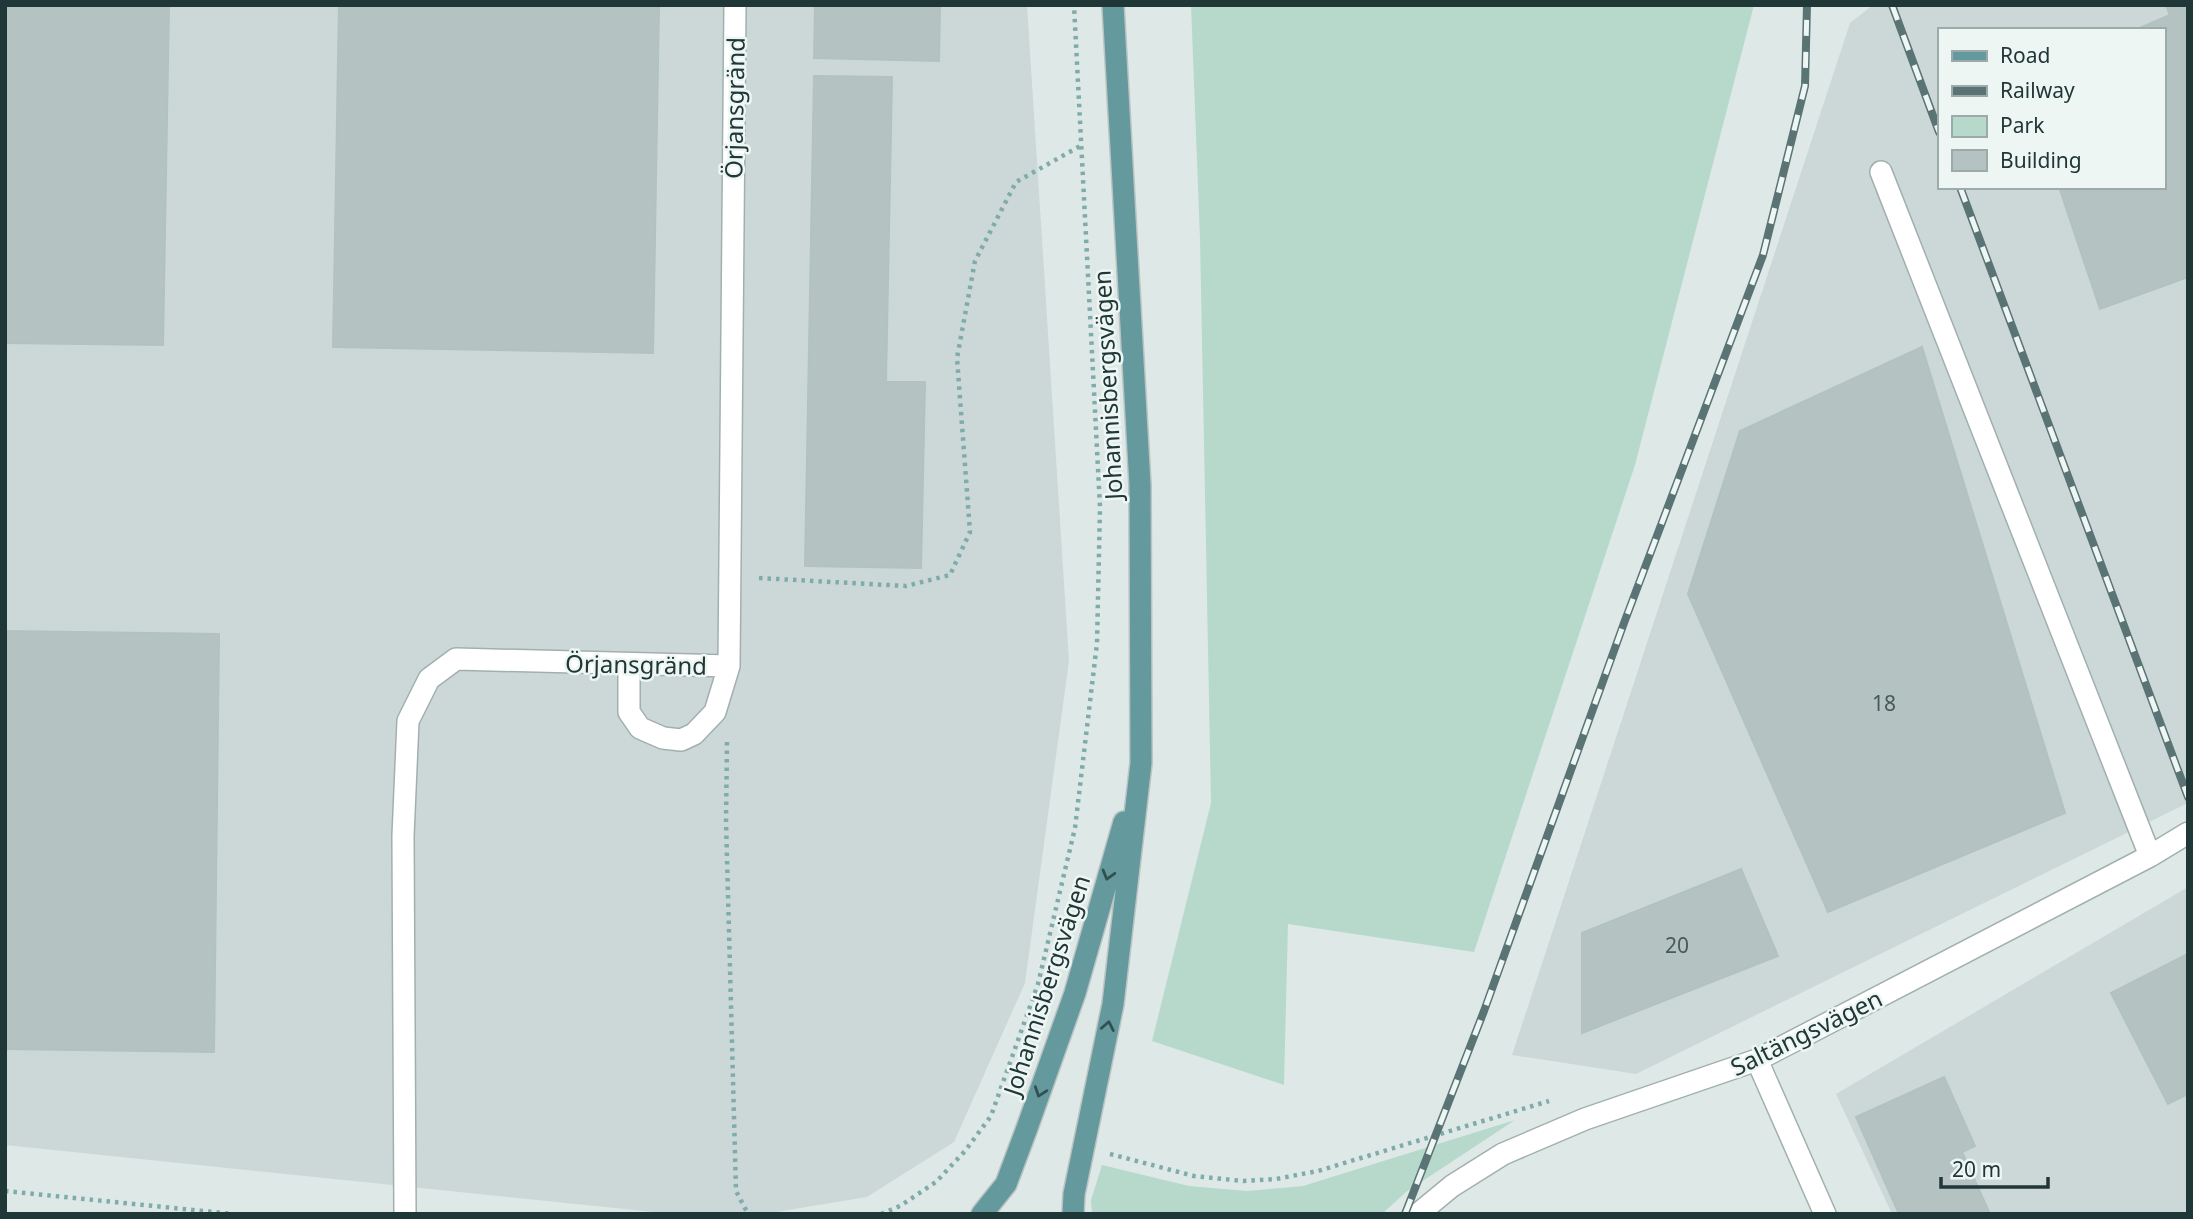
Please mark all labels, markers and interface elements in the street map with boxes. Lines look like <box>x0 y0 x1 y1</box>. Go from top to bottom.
legend <box>1938 28 2165 189</box>
street label: Örjansgränd <box>716 37 752 179</box>
text: Road <box>2000 41 2050 69</box>
text: Railway <box>2000 76 2075 104</box>
text: Park <box>2000 111 2045 139</box>
text: Building <box>2000 146 2082 174</box>
street label: Johannisbergsvägen <box>1085 269 1130 503</box>
street label: Örjansgränd <box>565 646 707 682</box>
house number: 18 <box>1872 689 1896 717</box>
one-way arrow <box>1102 869 1117 881</box>
street label: Johannisbergsvägen <box>994 871 1097 1101</box>
house number: 20 <box>1665 931 1689 959</box>
street label: Saltängsvägen <box>1725 981 1887 1083</box>
one-way arrow <box>1100 1021 1115 1032</box>
one-way arrow <box>1034 1086 1048 1098</box>
scale bar <box>1941 1146 2048 1190</box>
text: 20 m <box>1952 1155 2001 1183</box>

